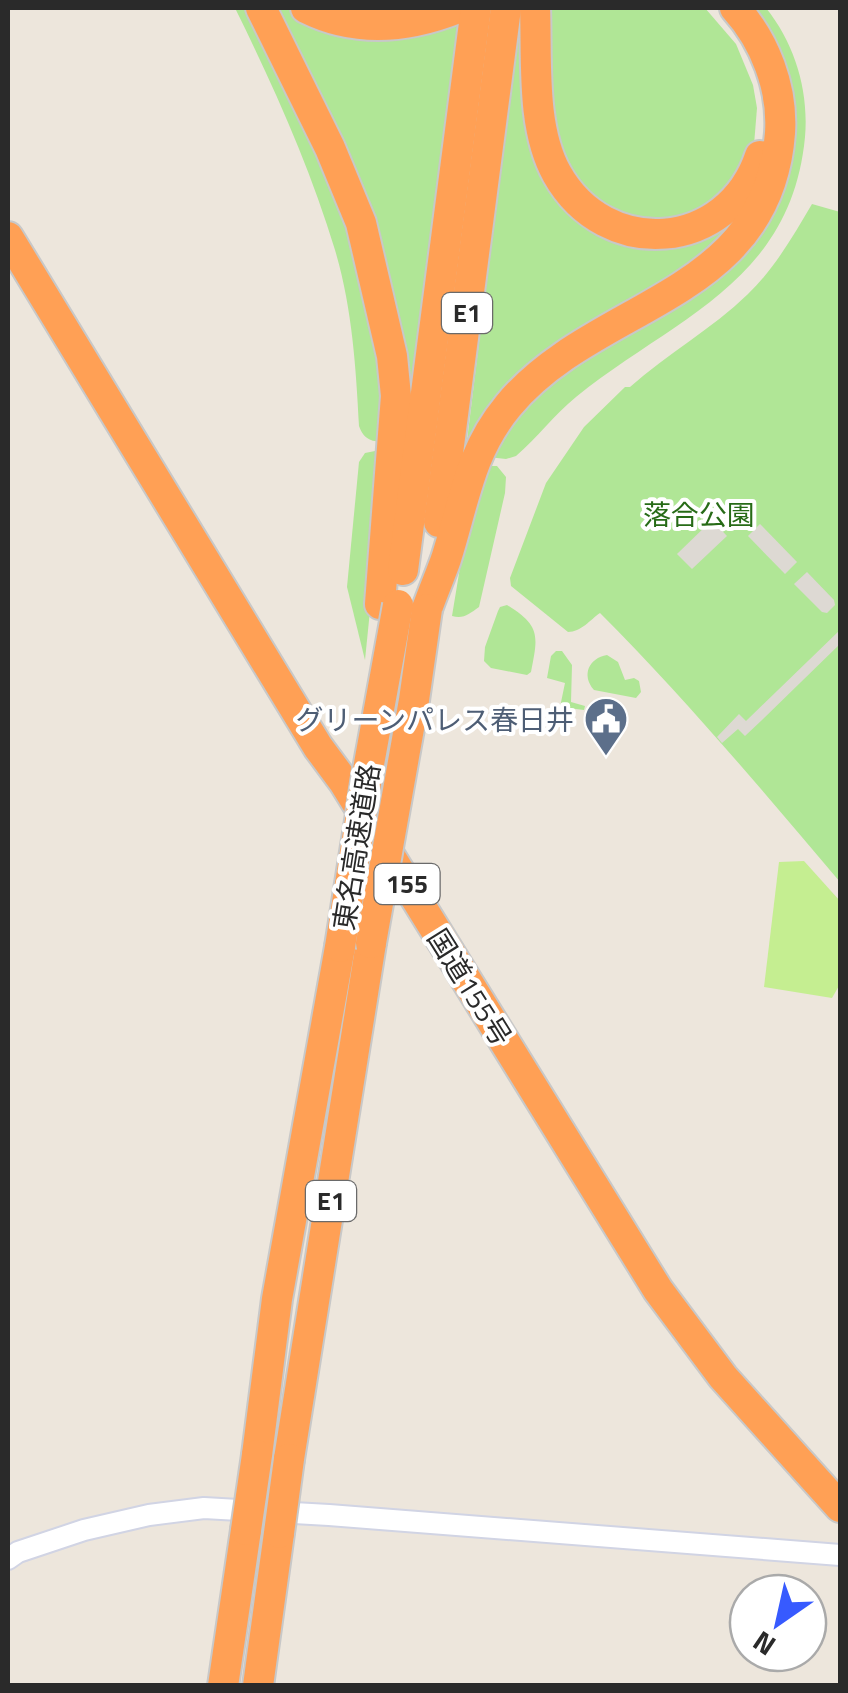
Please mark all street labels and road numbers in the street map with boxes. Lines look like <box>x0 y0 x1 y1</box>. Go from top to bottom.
road number: E1 <box>442 293 492 333</box>
street label: 東名高速道路 <box>322 761 390 933</box>
road number: 155 <box>374 864 440 904</box>
street label: 国道155号 <box>417 920 523 1054</box>
road number: E1 <box>306 1181 356 1221</box>

